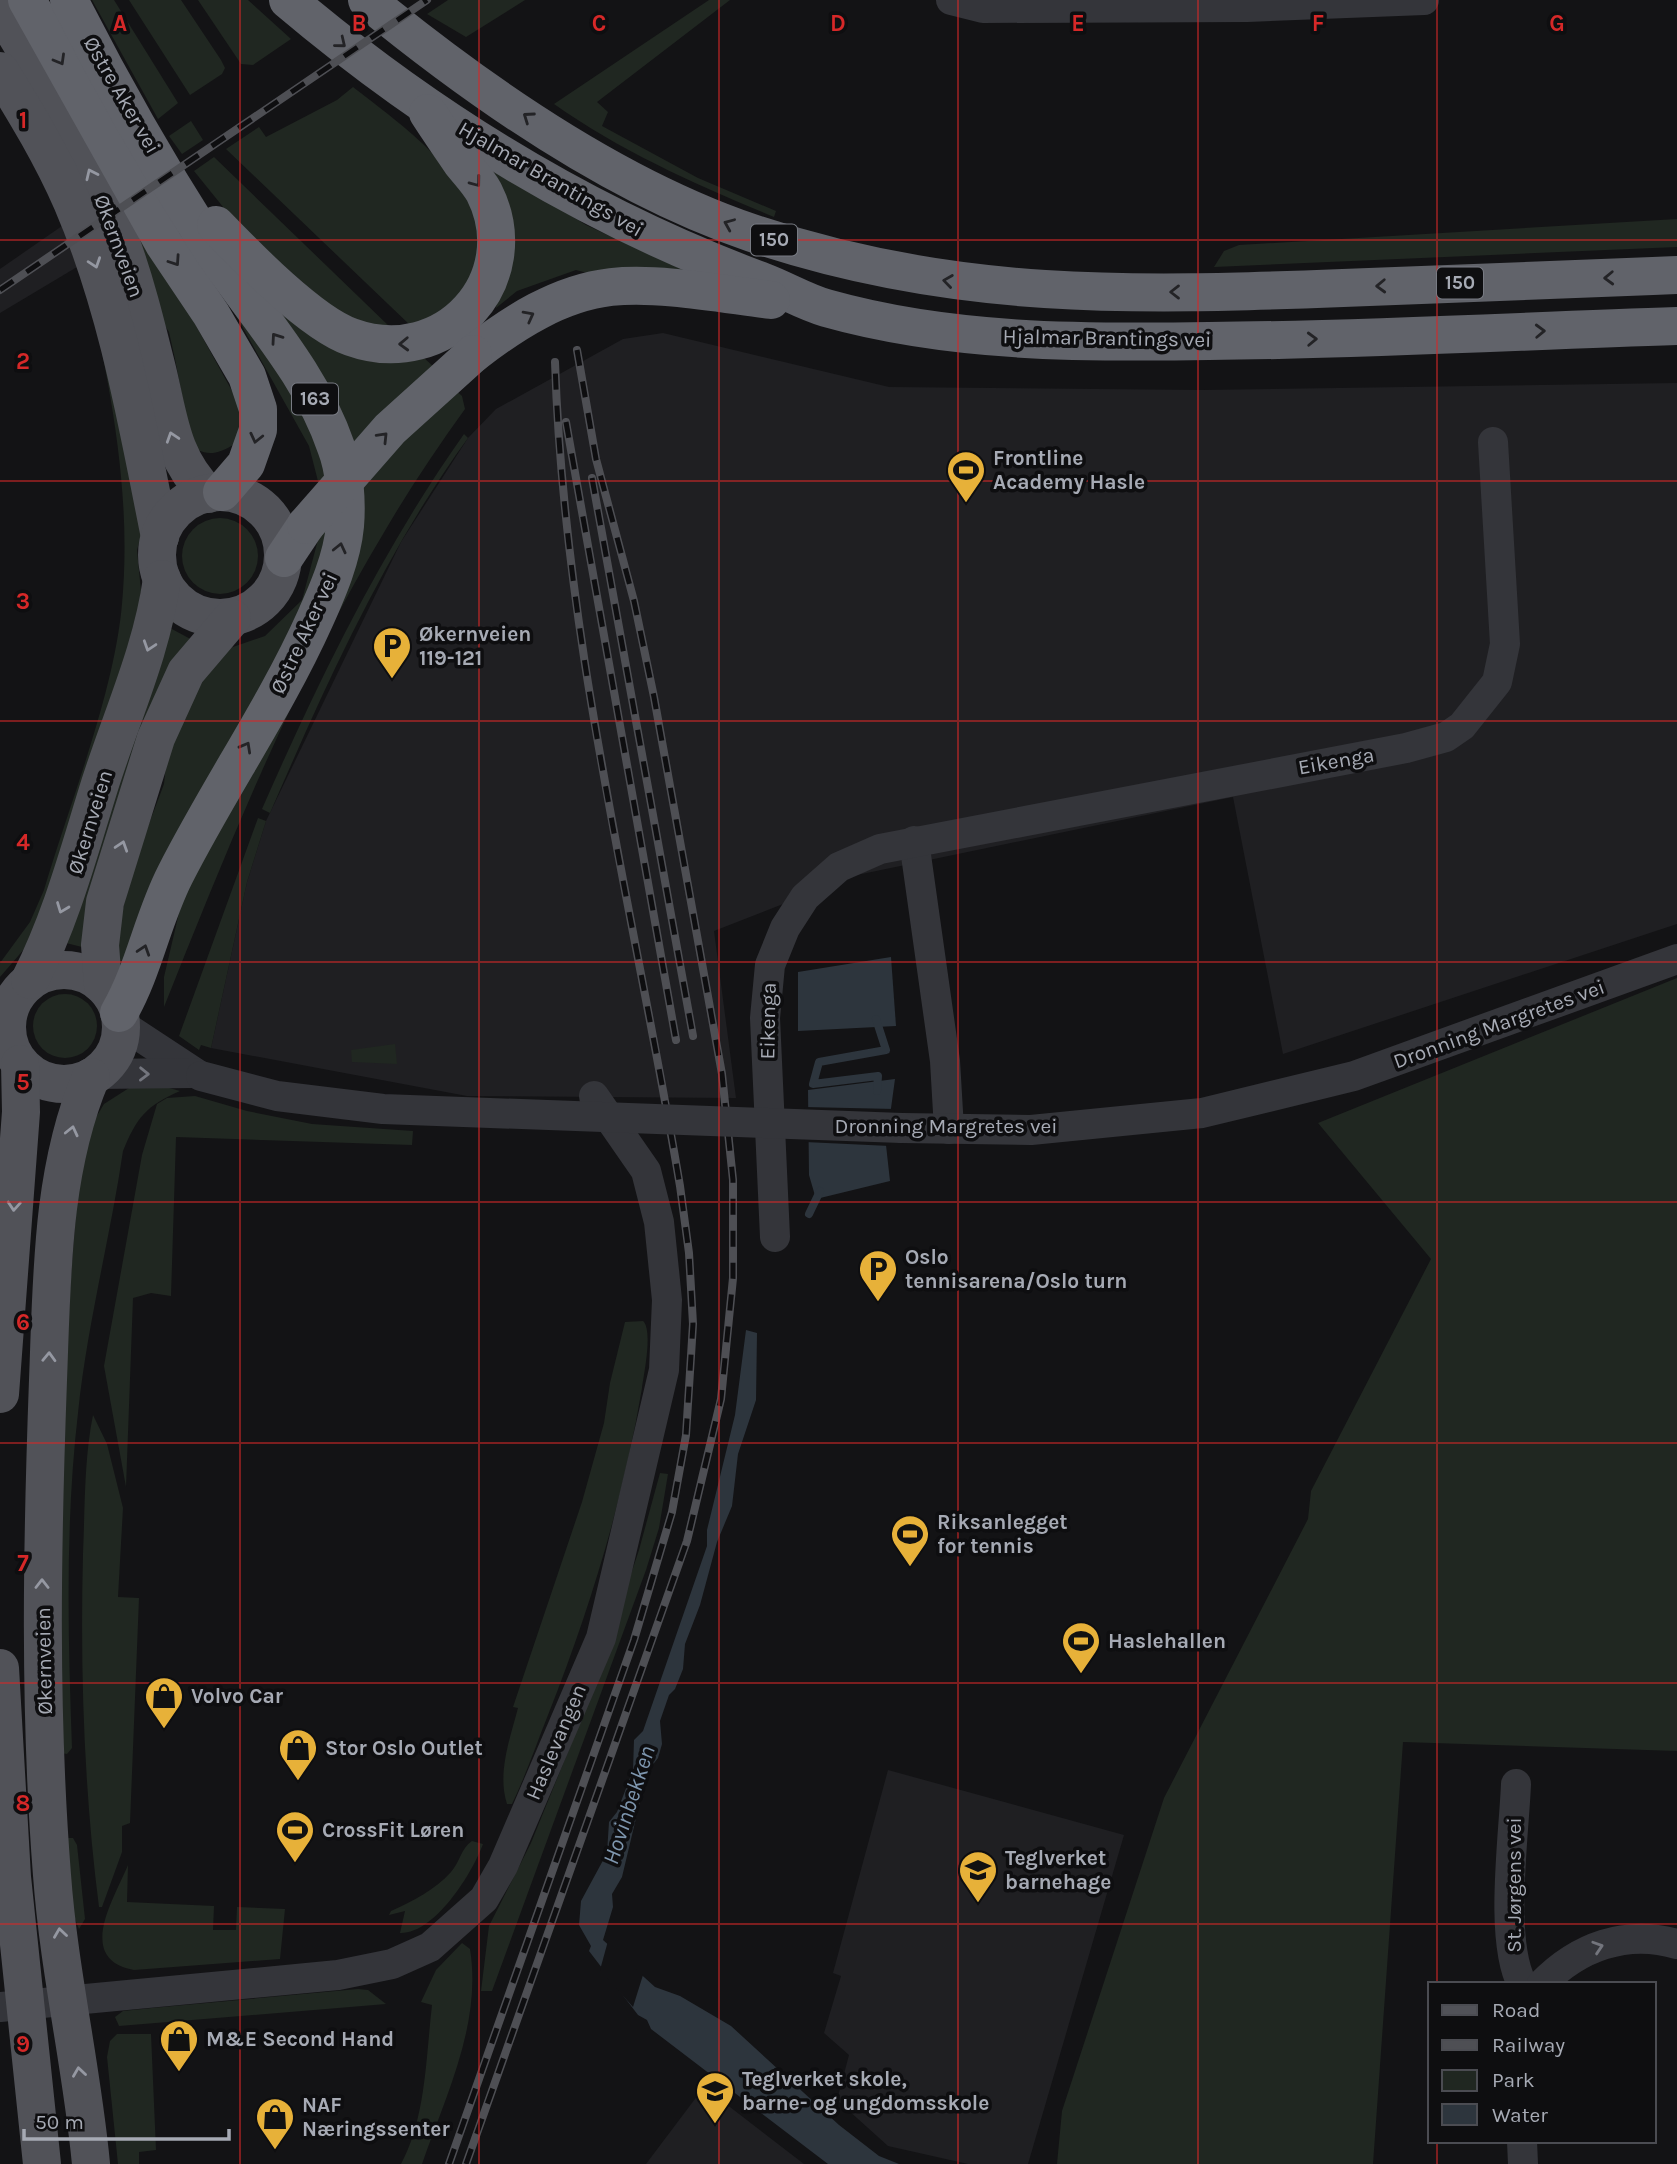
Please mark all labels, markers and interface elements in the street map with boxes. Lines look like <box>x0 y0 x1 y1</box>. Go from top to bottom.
text: A <box>113 10 127 37</box>
text: B <box>352 10 366 37</box>
text: C <box>592 10 606 37</box>
text: D <box>830 10 846 37</box>
text: E <box>1071 10 1085 37</box>
text: F <box>1312 10 1324 37</box>
text: G <box>1549 10 1565 37</box>
street label: Østre Aker vei <box>79 32 165 158</box>
one-way arrow <box>333 35 345 48</box>
one-way arrow <box>52 52 65 65</box>
text: 1 <box>19 107 27 134</box>
one-way arrow <box>523 113 536 125</box>
street label: Hjalmar Brantings vei <box>454 116 648 242</box>
one-way arrow <box>85 168 99 181</box>
one-way arrow <box>468 174 481 187</box>
street label: Økernveien <box>89 191 149 301</box>
one-way arrow <box>724 218 736 232</box>
road number: 150 <box>751 224 797 256</box>
one-way arrow <box>167 253 179 266</box>
one-way arrow <box>87 257 101 269</box>
road number: 150 <box>1437 268 1483 298</box>
one-way arrow <box>1603 271 1614 286</box>
one-way arrow <box>943 274 954 289</box>
one-way arrow <box>1376 279 1387 294</box>
one-way arrow <box>1170 284 1180 300</box>
one-way arrow <box>522 311 534 324</box>
one-way arrow <box>1534 323 1545 338</box>
street label: Hjalmar Brantings vei <box>1002 324 1212 352</box>
one-way arrow <box>1307 331 1318 346</box>
one-way arrow <box>271 333 284 346</box>
one-way arrow <box>398 336 409 352</box>
text: 2 <box>16 348 30 375</box>
road number: 163 <box>292 384 338 414</box>
one-way arrow <box>166 431 180 443</box>
one-way arrow <box>249 432 264 444</box>
one-way arrow <box>374 432 387 445</box>
place label: Frontline Academy Hasle <box>993 446 1145 494</box>
sports icon: Frontline Academy Hasle <box>945 449 987 504</box>
one-way arrow <box>332 542 346 554</box>
street label: Østre Aker vei <box>266 569 342 697</box>
text: 3 <box>16 588 30 615</box>
place label: Økernveien 119-121 <box>419 622 531 670</box>
parking icon: Økernveien 119-121 <box>371 625 413 680</box>
one-way arrow <box>142 640 157 652</box>
one-way arrow <box>238 742 251 755</box>
street label: Eikenga <box>1296 743 1376 779</box>
street label: Økernveien <box>63 767 117 877</box>
text: 4 <box>16 829 30 856</box>
one-way arrow <box>113 840 128 852</box>
one-way arrow <box>57 902 71 914</box>
one-way arrow <box>136 944 151 956</box>
street label: Dronning Margretes vei <box>1390 975 1608 1073</box>
street label: Eikenga <box>755 982 781 1060</box>
one-way arrow <box>140 1066 150 1082</box>
text: 5 <box>16 1069 30 1096</box>
street label: Dronning Margretes vei <box>834 1114 1058 1138</box>
one-way arrow <box>64 1125 78 1137</box>
one-way arrow <box>7 1201 22 1212</box>
place label: Oslo tennisarena/Oslo turn <box>905 1245 1127 1293</box>
parking icon: Oslo tennisarena/Oslo turn <box>857 1248 899 1303</box>
text: 6 <box>16 1309 30 1336</box>
one-way arrow <box>42 1351 57 1362</box>
place label: Riksanlegget for tennis <box>937 1510 1068 1558</box>
sports icon: Riksanlegget for tennis <box>889 1513 931 1568</box>
text: 7 <box>17 1550 29 1577</box>
one-way arrow <box>34 1578 50 1589</box>
street label: Økernveien <box>31 1607 57 1715</box>
sports icon: Haslehallen <box>1060 1620 1102 1675</box>
place label: Haslehallen <box>1108 1629 1226 1653</box>
shop icon: Volvo Car <box>143 1675 185 1730</box>
street label: Haslevangen <box>521 1681 591 1803</box>
place label: Volvo Car <box>191 1684 284 1708</box>
shop icon: Stor Oslo Outlet <box>277 1727 319 1782</box>
place label: Stor Oslo Outlet <box>325 1736 483 1760</box>
water label: Hovinbekken <box>597 1742 661 1868</box>
text: 8 <box>16 1790 30 1817</box>
sports icon: CrossFit Løren <box>274 1809 316 1864</box>
street label: St. Jørgens vei <box>1502 1817 1526 1953</box>
place label: CrossFit Løren <box>322 1818 464 1842</box>
place label: Teglverket barnehage <box>1005 1846 1111 1894</box>
school or university icon: Teglverket barnehage <box>957 1849 999 1904</box>
one-way arrow <box>52 1927 67 1939</box>
one-way arrow <box>1591 1940 1603 1955</box>
legend <box>1428 1982 1656 2143</box>
text: Road <box>1492 1998 1540 2022</box>
shop icon: M&E Second Hand <box>158 2018 200 2073</box>
place label: M&E Second Hand <box>206 2027 394 2051</box>
text: 9 <box>16 2031 30 2058</box>
text: Railway <box>1492 2033 1565 2057</box>
one-way arrow <box>71 2066 86 2078</box>
place label: Teglverket skole, barne- og ungdomsskole <box>742 2067 989 2115</box>
text: Park <box>1492 2068 1535 2092</box>
school or university icon: Teglverket skole, barne- og ungdomsskole <box>694 2070 736 2125</box>
place label: NAF Næringssenter <box>302 2093 450 2141</box>
shop icon: NAF Næringssenter <box>254 2096 296 2151</box>
scale bar <box>24 2098 229 2142</box>
text: Water <box>1492 2103 1548 2127</box>
text: 50 m <box>35 2110 84 2134</box>

